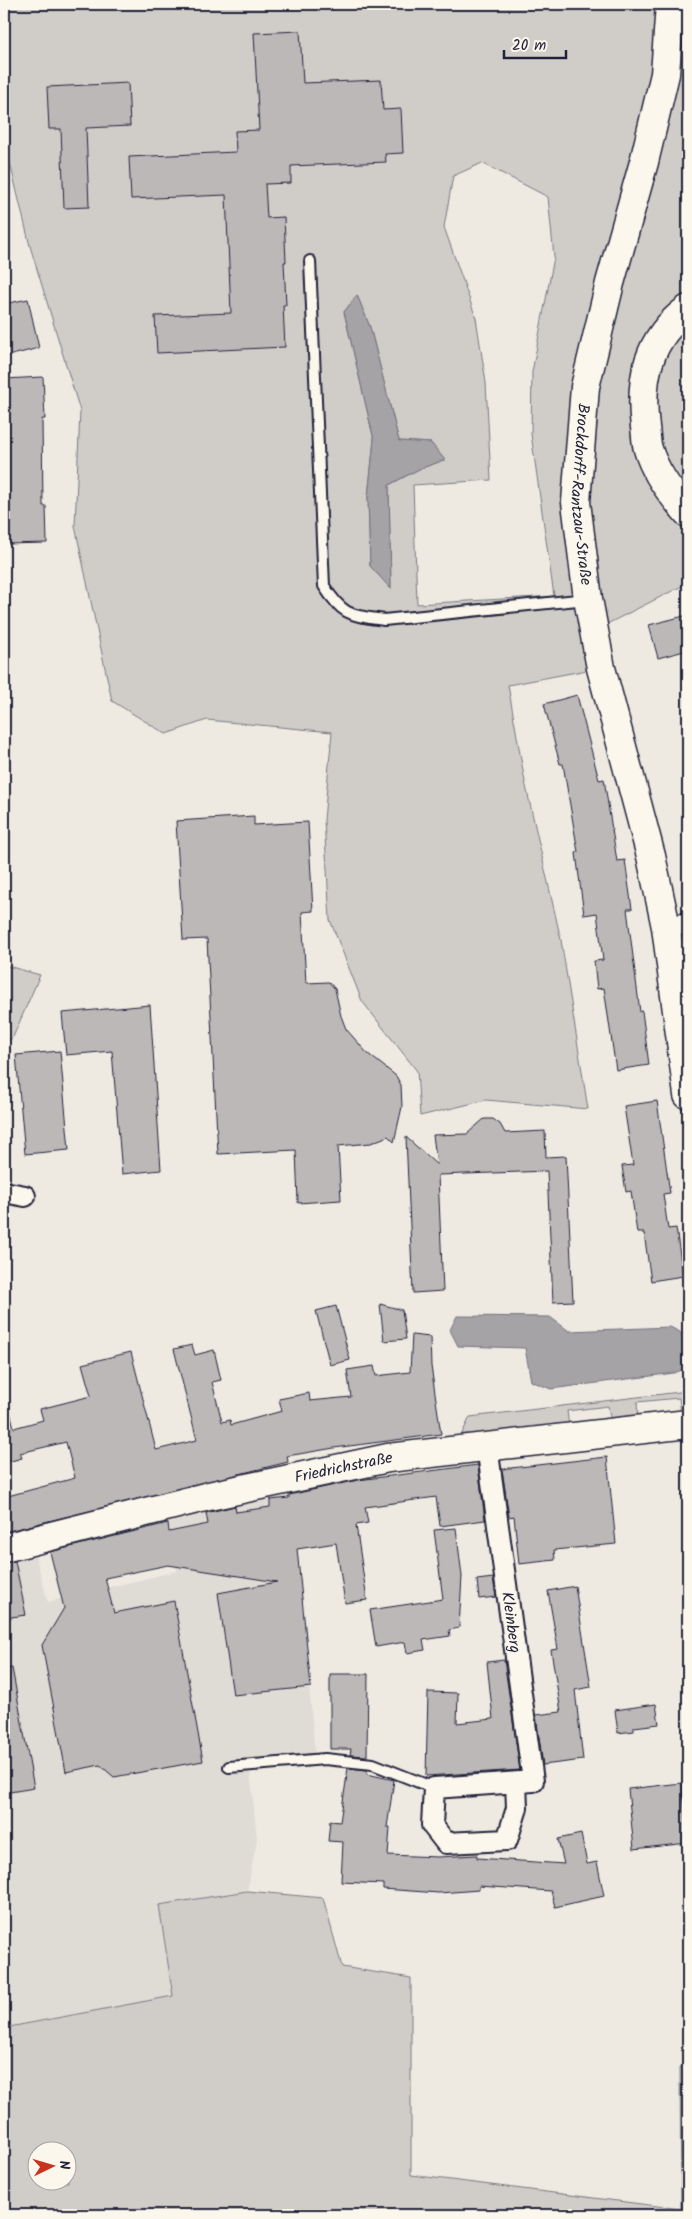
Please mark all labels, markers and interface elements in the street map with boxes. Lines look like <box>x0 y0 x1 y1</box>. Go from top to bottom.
scale bar <box>504 28 567 60</box>
text: 20 m <box>512 34 546 58</box>
street label: Brockdorff-Rantzau-Straße <box>563 402 599 587</box>
street label: Friedrichstraße <box>292 1445 394 1490</box>
street label: Kleinberg <box>495 1590 528 1654</box>
north arrow <box>28 2142 78 2192</box>
text: N <box>53 2160 75 2170</box>

